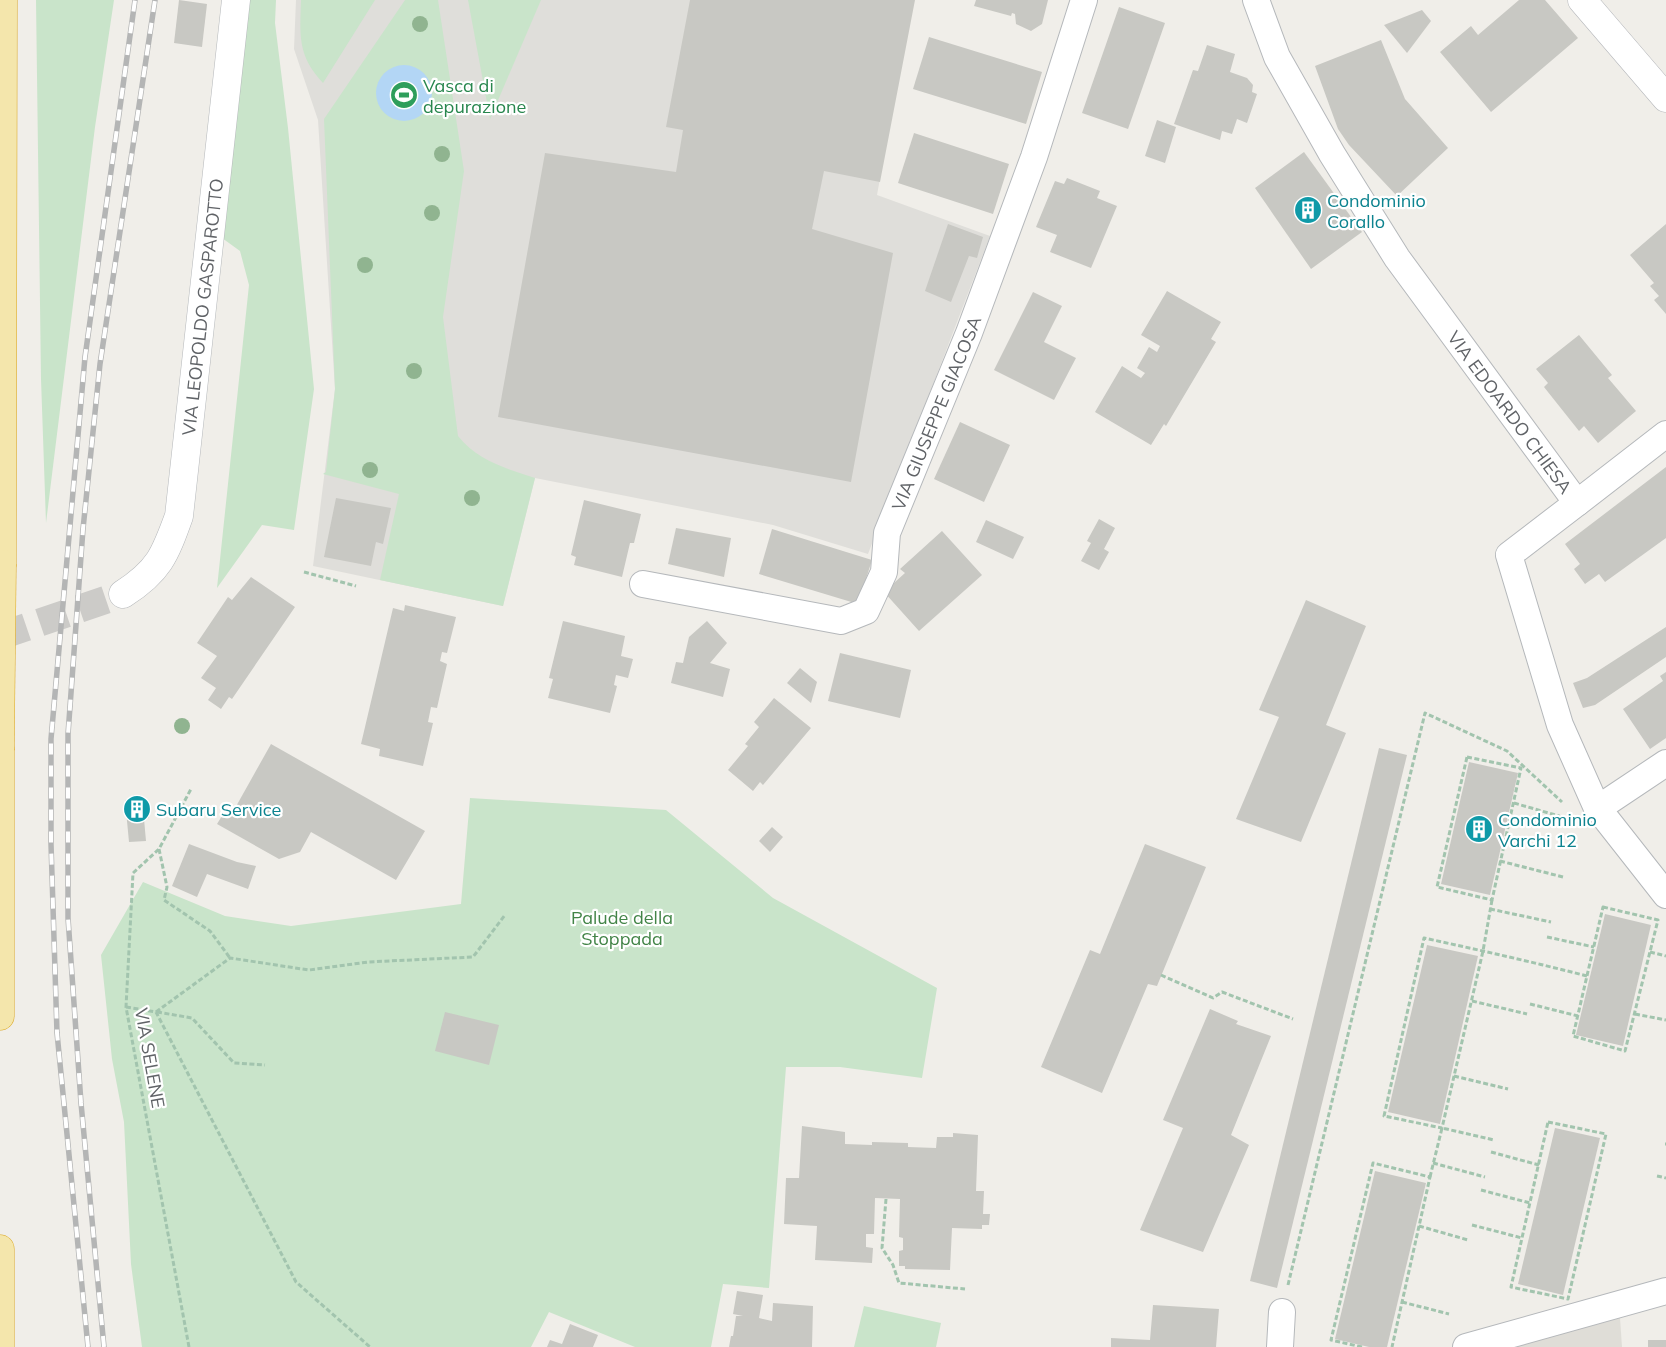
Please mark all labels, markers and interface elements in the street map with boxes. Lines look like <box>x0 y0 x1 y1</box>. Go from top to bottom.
place label: Vasca di depurazione <box>423 74 526 118</box>
sports icon: Vasca di depurazione <box>389 80 419 110</box>
street label: VIA LEOPOLDO GASPAROTTO <box>176 177 228 437</box>
place label: Condominio Corallo <box>1327 189 1426 233</box>
building icon: Condominio Corallo <box>1293 195 1323 225</box>
street label: VIA GIUSEPPE GIACOSA <box>886 313 986 514</box>
street label: VIA EDOARDO CHIESA <box>1443 326 1578 498</box>
building icon: Subaru Service <box>122 794 152 824</box>
place label: Subaru Service <box>156 798 281 821</box>
place label: Condominio Varchi 12 <box>1498 808 1597 852</box>
building icon: Condominio Varchi 12 <box>1464 814 1494 844</box>
park label: Palude della Stoppada <box>571 906 673 950</box>
street label: VIA SELENE <box>130 1006 170 1110</box>

